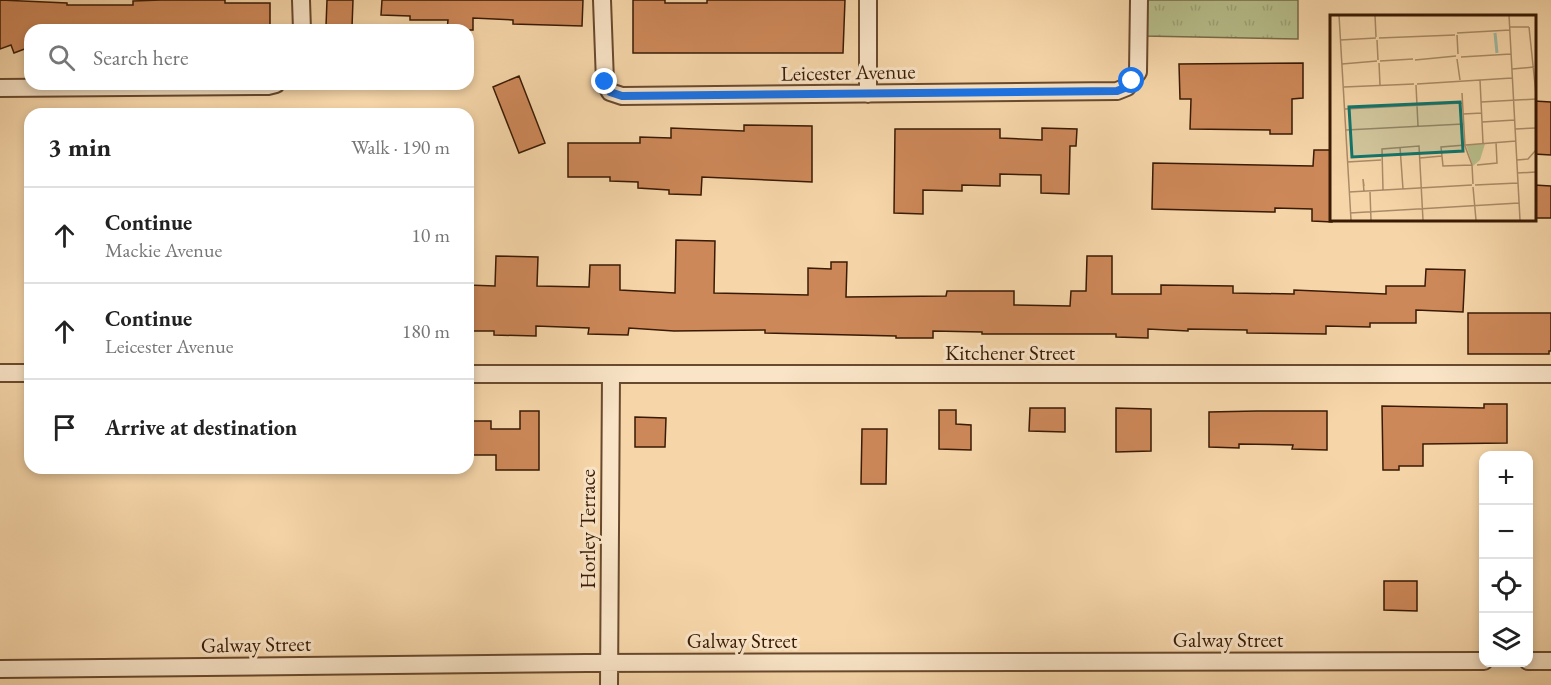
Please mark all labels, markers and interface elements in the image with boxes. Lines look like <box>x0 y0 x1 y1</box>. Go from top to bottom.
inset map <box>1330 15 1536 220</box>
search box <box>24 24 474 90</box>
icon: search <box>45 41 78 74</box>
text: Search here <box>93 43 188 72</box>
street label: Leicester Avenue <box>780 57 916 87</box>
route start <box>1118 67 1144 93</box>
route end <box>591 68 617 94</box>
text: 3 min <box>48 130 111 164</box>
text: Walk · 190 m <box>351 134 450 160</box>
text: Continue <box>105 208 192 237</box>
icon: ahead <box>48 219 81 252</box>
text: 10 m <box>411 222 450 248</box>
text: Mackie Avenue <box>105 237 222 263</box>
text: Continue <box>105 304 192 333</box>
icon: ahead <box>48 315 81 348</box>
text: 180 m <box>402 318 450 344</box>
text: Leicester Avenue <box>105 333 234 359</box>
street label: Kitchener Street <box>945 339 1076 366</box>
icon: arrive <box>48 411 81 444</box>
text: Arrive at destination <box>105 413 297 442</box>
map controls <box>1479 451 1533 667</box>
button: + <box>1479 451 1533 505</box>
street label: Horley Terrace <box>574 469 601 589</box>
button: − <box>1479 505 1533 559</box>
button: locate <box>1479 559 1533 613</box>
button: layers <box>1479 613 1533 667</box>
street label: Galway Street <box>1173 626 1284 653</box>
street label: Galway Street <box>687 627 798 654</box>
street label: Galway Street <box>201 630 312 658</box>

